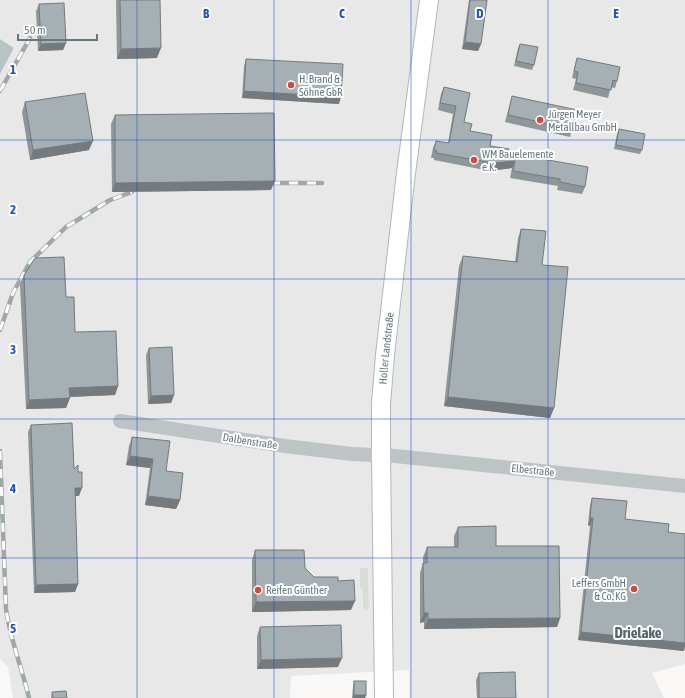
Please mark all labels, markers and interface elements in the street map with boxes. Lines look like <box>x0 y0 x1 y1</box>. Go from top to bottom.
text: B <box>203 6 210 21</box>
text: C <box>339 6 345 21</box>
text: D <box>476 6 484 21</box>
text: E <box>613 6 619 21</box>
scale bar <box>18 16 97 42</box>
text: 50 m <box>24 23 46 37</box>
text: 1 <box>10 62 16 77</box>
place label: H. Brand & Söhne GbR <box>299 73 343 98</box>
marker: H. Brand & Söhne GbR <box>286 80 296 90</box>
place label: Jürgen Meyer Metallbau GmbH <box>548 108 617 133</box>
marker: Jürgen Meyer Metallbau GmbH <box>535 115 545 125</box>
place label: WM Bauelemente e.K. <box>482 148 554 173</box>
marker: WM Bauelemente e.K. <box>469 155 479 165</box>
text: 2 <box>10 202 16 217</box>
street label: Holler Landstraße <box>377 312 396 385</box>
text: 3 <box>10 342 16 357</box>
street label: Dalbenstraße <box>222 431 278 451</box>
street label: Elbestraße <box>511 462 555 478</box>
text: 4 <box>9 481 16 496</box>
place label: Leffers GmbH & Co. KG <box>572 577 626 602</box>
place label: Reifen Günther <box>266 584 328 596</box>
marker: Leffers GmbH & Co. KG <box>629 584 639 594</box>
marker: Reifen Günther <box>253 585 263 595</box>
text: 5 <box>10 621 16 636</box>
district label: Drielake <box>614 624 662 641</box>

